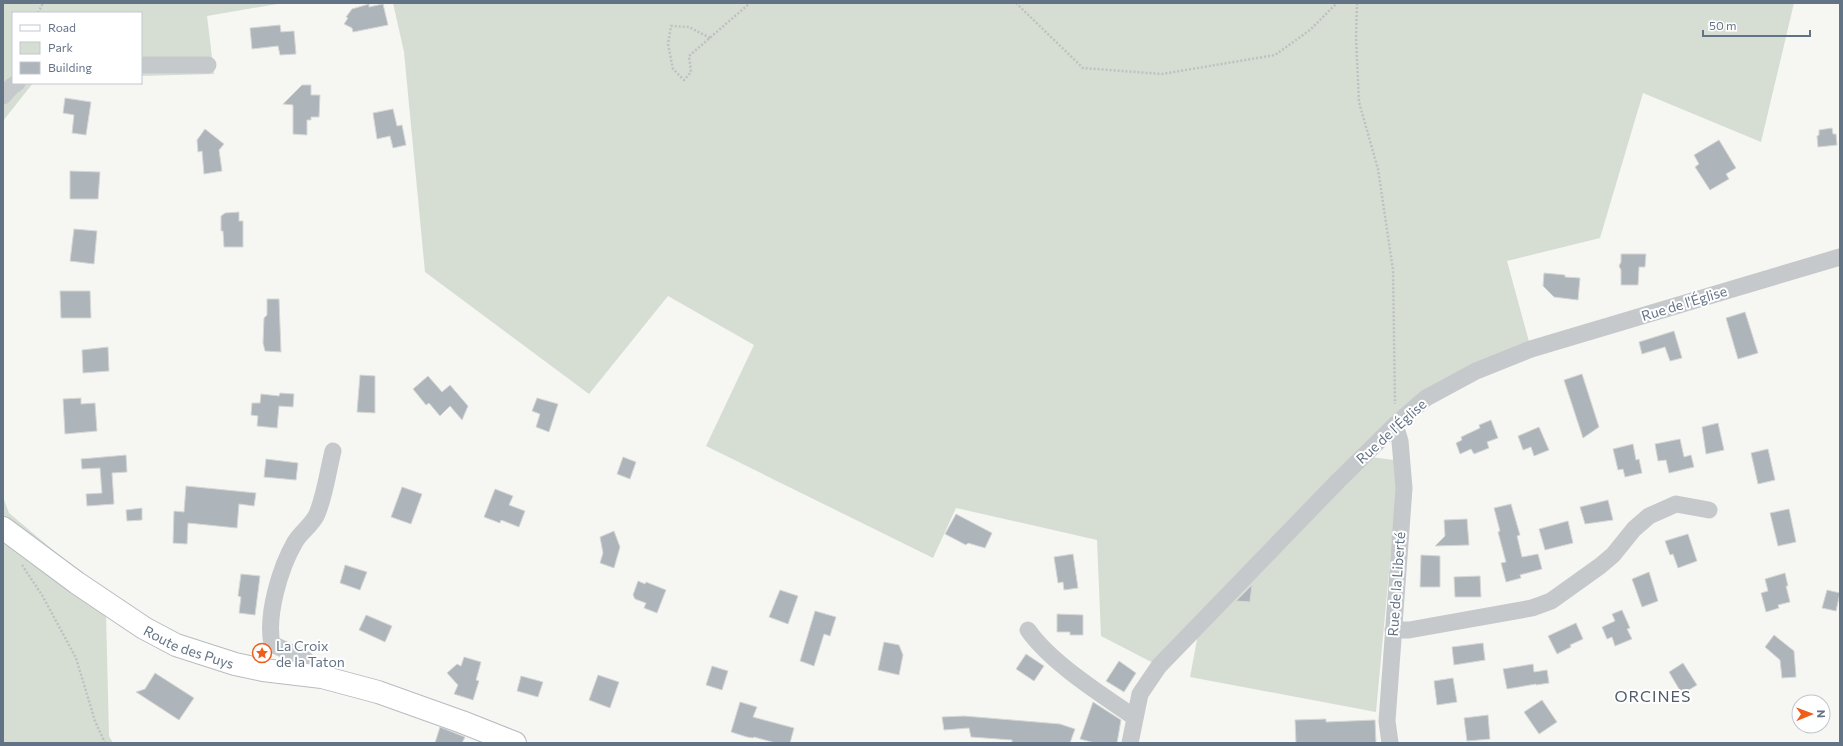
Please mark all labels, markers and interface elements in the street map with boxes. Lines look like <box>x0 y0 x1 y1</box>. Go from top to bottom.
legend <box>12 12 142 84</box>
scale bar <box>1703 12 1810 38</box>
text: 50 m <box>1709 18 1737 32</box>
text: Road <box>48 20 76 34</box>
text: Park <box>48 40 74 54</box>
text: Building <box>48 60 92 74</box>
street label: Rue de l'Église <box>1639 282 1729 324</box>
street label: Rue de l'Église <box>1352 395 1430 467</box>
street label: Rue de la Liberté <box>1384 531 1408 637</box>
street label: Route des Puys <box>141 621 236 672</box>
place label: La Croix de la Taton <box>276 637 345 670</box>
place icon: La Croix de la Taton <box>251 642 273 664</box>
district label: ORCINES <box>1615 686 1691 705</box>
north arrow <box>1791 694 1831 734</box>
text: N <box>1815 710 1828 718</box>

